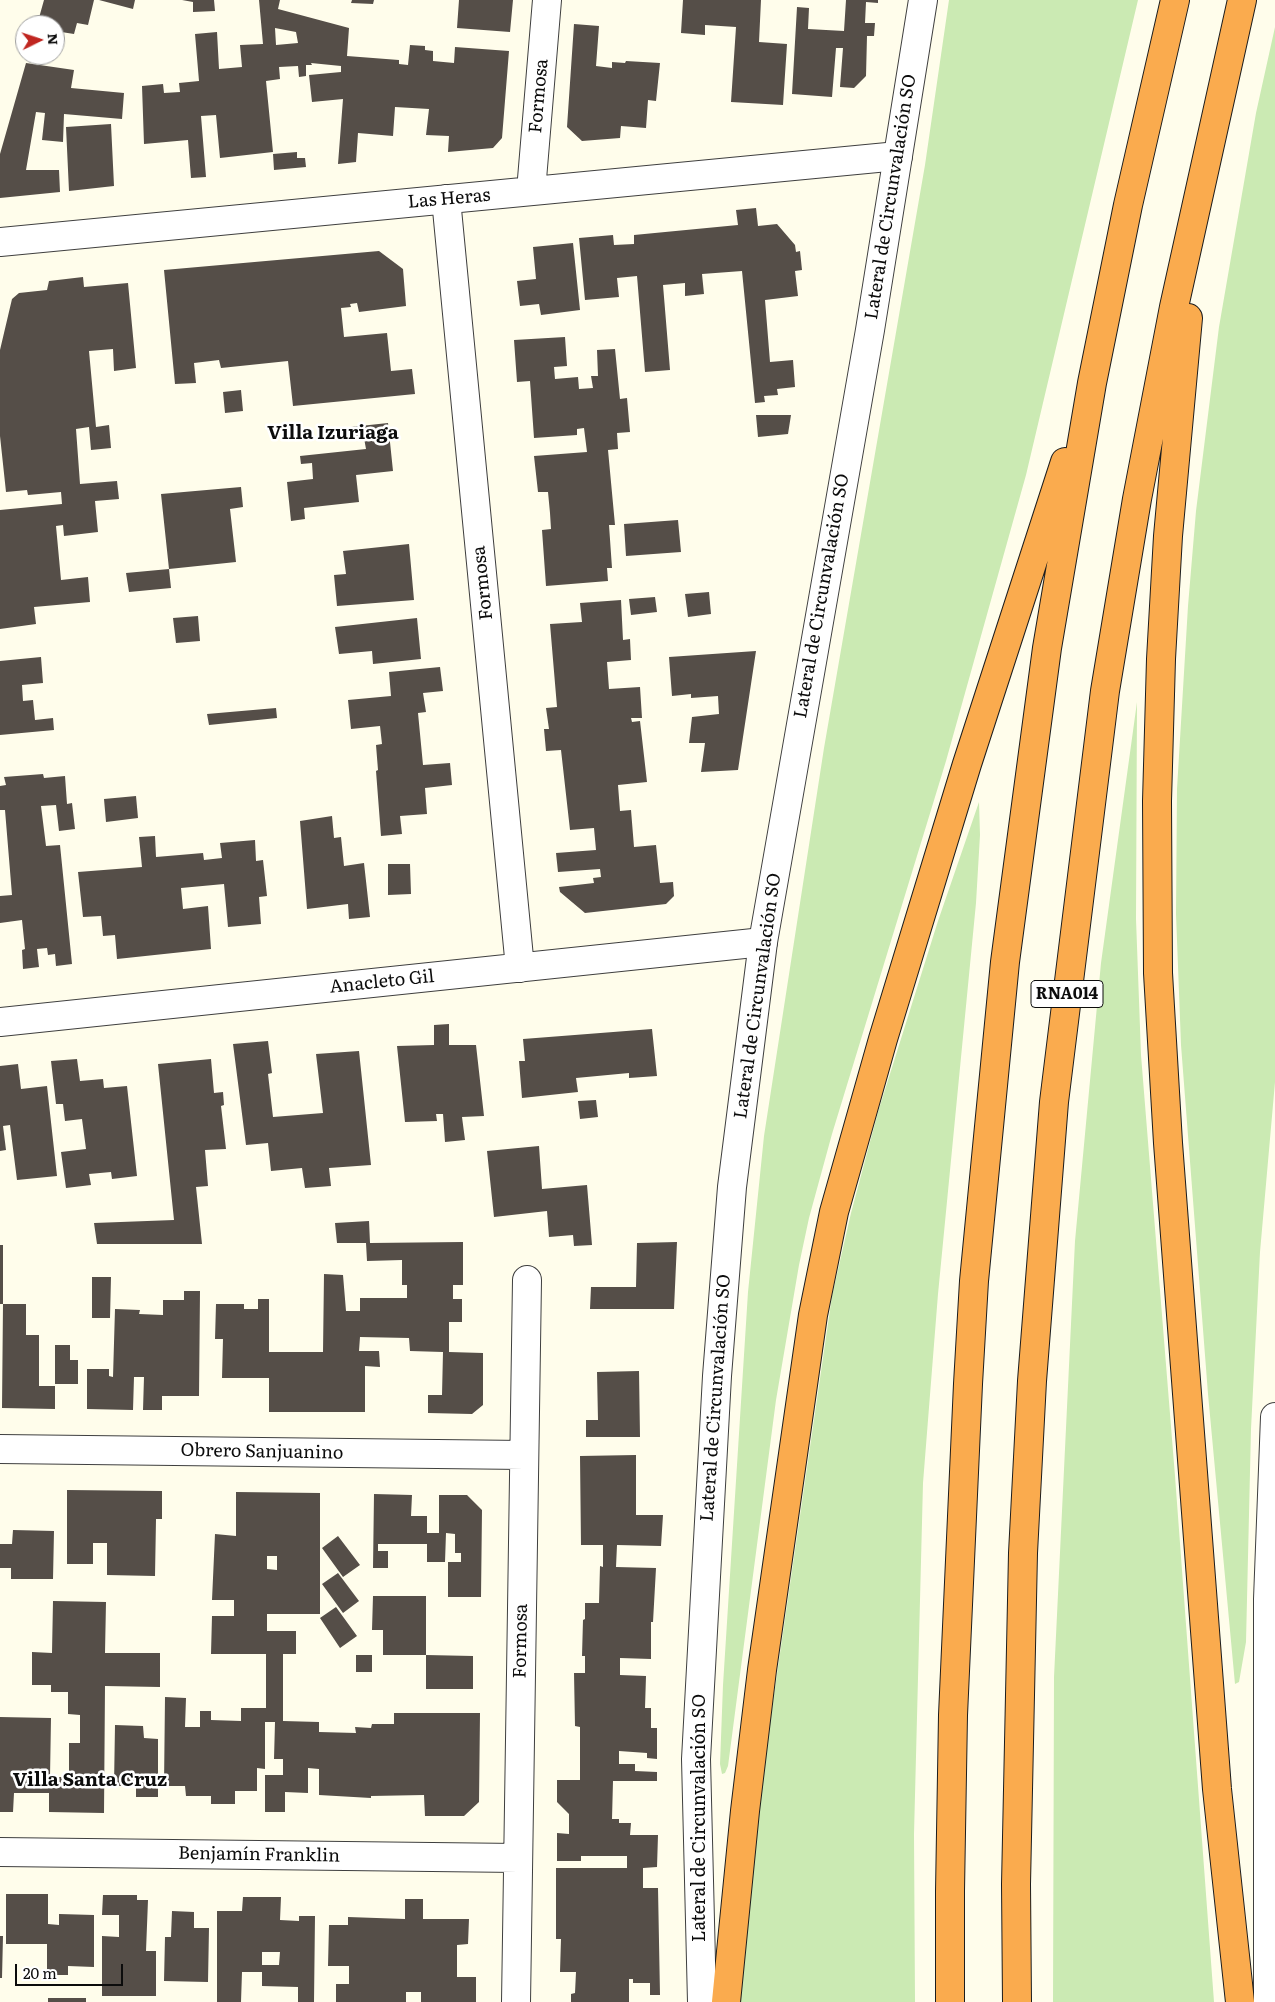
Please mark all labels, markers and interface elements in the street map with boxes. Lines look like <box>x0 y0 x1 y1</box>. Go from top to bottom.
north arrow <box>15 15 65 65</box>
text: N <box>44 32 64 46</box>
street label: Formosa <box>525 58 553 134</box>
street label: Lateral de Circunvalación SO <box>861 73 921 321</box>
street label: Las Heras <box>407 185 491 213</box>
district label: Villa Izuriaga <box>267 422 399 444</box>
street label: Lateral de Circunvalación SO <box>790 472 854 720</box>
street label: Formosa <box>468 545 498 621</box>
street label: Lateral de Circunvalación SO <box>730 872 786 1120</box>
street label: Anacleto Gil <box>329 966 435 998</box>
road number: RNA014 <box>1031 981 1103 1008</box>
street label: Lateral de Circunvalación SO <box>697 1273 735 1523</box>
street label: Obrero Sanjuanino <box>180 1440 344 1464</box>
street label: Formosa <box>510 1603 532 1679</box>
street label: Lateral de Circunvalación SO <box>689 1694 711 1942</box>
district label: Villa Santa Cruz <box>13 1769 167 1791</box>
street label: Benjamín Franklin <box>178 1843 340 1867</box>
scale bar <box>18 1954 125 1986</box>
text: 20 m <box>23 1961 57 1984</box>

